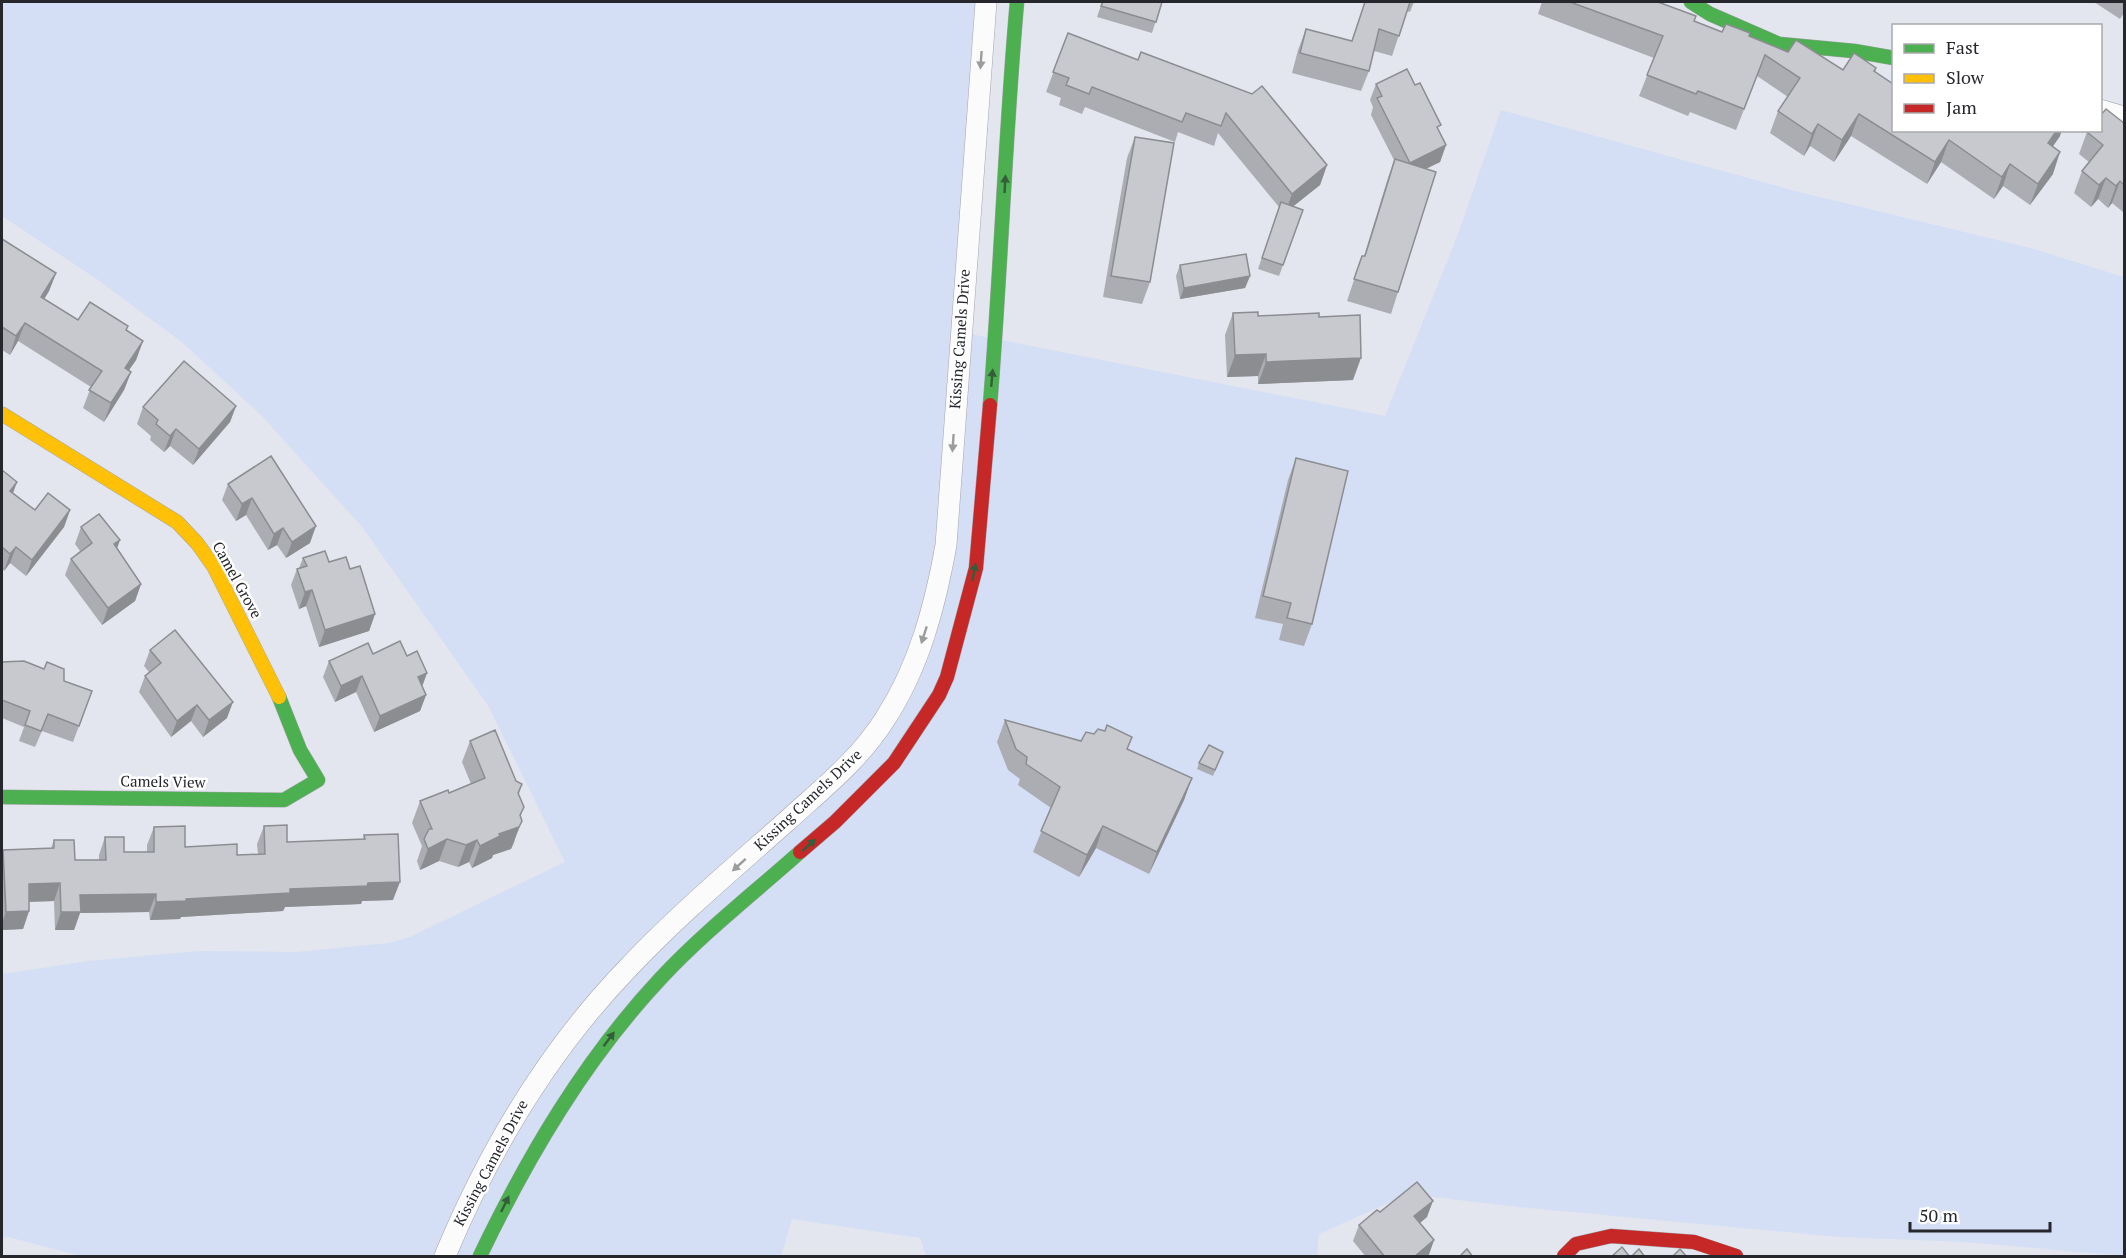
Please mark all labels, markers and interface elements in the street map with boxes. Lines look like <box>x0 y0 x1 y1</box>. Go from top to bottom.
legend <box>1892 24 2102 132</box>
text: Fast <box>1946 35 1980 59</box>
one-way arrow <box>976 50 986 69</box>
text: Slow <box>1946 65 1985 89</box>
text: Jam <box>1946 95 1977 119</box>
one-way arrow <box>1000 174 1010 193</box>
street label: Kissing Camels Drive <box>944 268 974 410</box>
one-way arrow <box>987 369 997 388</box>
one-way arrow <box>948 433 958 452</box>
street label: Camel Grove <box>209 538 267 621</box>
one-way arrow <box>970 563 979 582</box>
one-way arrow <box>919 626 929 644</box>
street label: Kissing Camels Drive <box>749 744 865 854</box>
street label: Camels View <box>120 770 207 792</box>
one-way arrow <box>801 839 816 852</box>
one-way arrow <box>732 857 746 871</box>
one-way arrow <box>603 1031 615 1047</box>
street label: Kissing Camels Drive <box>448 1096 532 1229</box>
one-way arrow <box>501 1195 510 1212</box>
scale bar <box>1910 1195 2050 1233</box>
text: 50 m <box>1919 1203 1959 1227</box>

